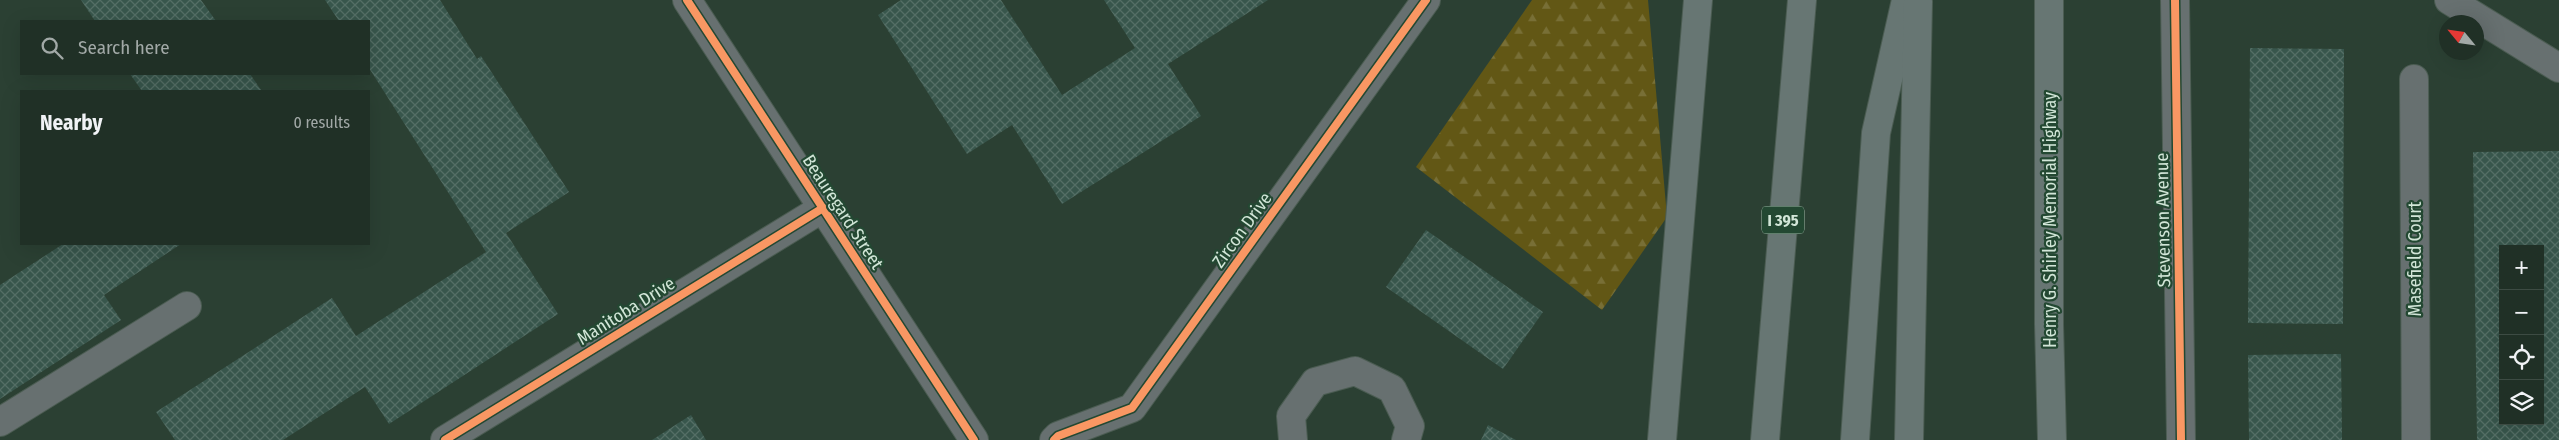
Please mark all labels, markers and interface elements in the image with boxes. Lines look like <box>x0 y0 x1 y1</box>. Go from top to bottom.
north arrow <box>2439 15 2484 60</box>
search box <box>20 20 370 75</box>
icon: search <box>38 34 66 62</box>
text: Search here <box>78 36 170 59</box>
street label: Henry G. Shirley Memorial Highway <box>2039 92 2061 348</box>
text: Nearby <box>40 110 102 136</box>
text: 0 results <box>293 113 350 132</box>
street label: Beauregard Street <box>798 151 888 274</box>
street label: Stevenson Avenue <box>2151 152 2175 288</box>
street label: Zircon Drive <box>1207 188 1277 272</box>
street label: Masefield Court <box>2404 202 2426 316</box>
road number: I 395 <box>1762 206 1804 234</box>
map controls <box>2499 245 2544 425</box>
button: + <box>2499 245 2544 290</box>
street label: Manitoba Drive <box>573 272 679 350</box>
button: − <box>2499 290 2544 335</box>
button: locate <box>2499 335 2544 380</box>
button: layers <box>2499 380 2544 425</box>

